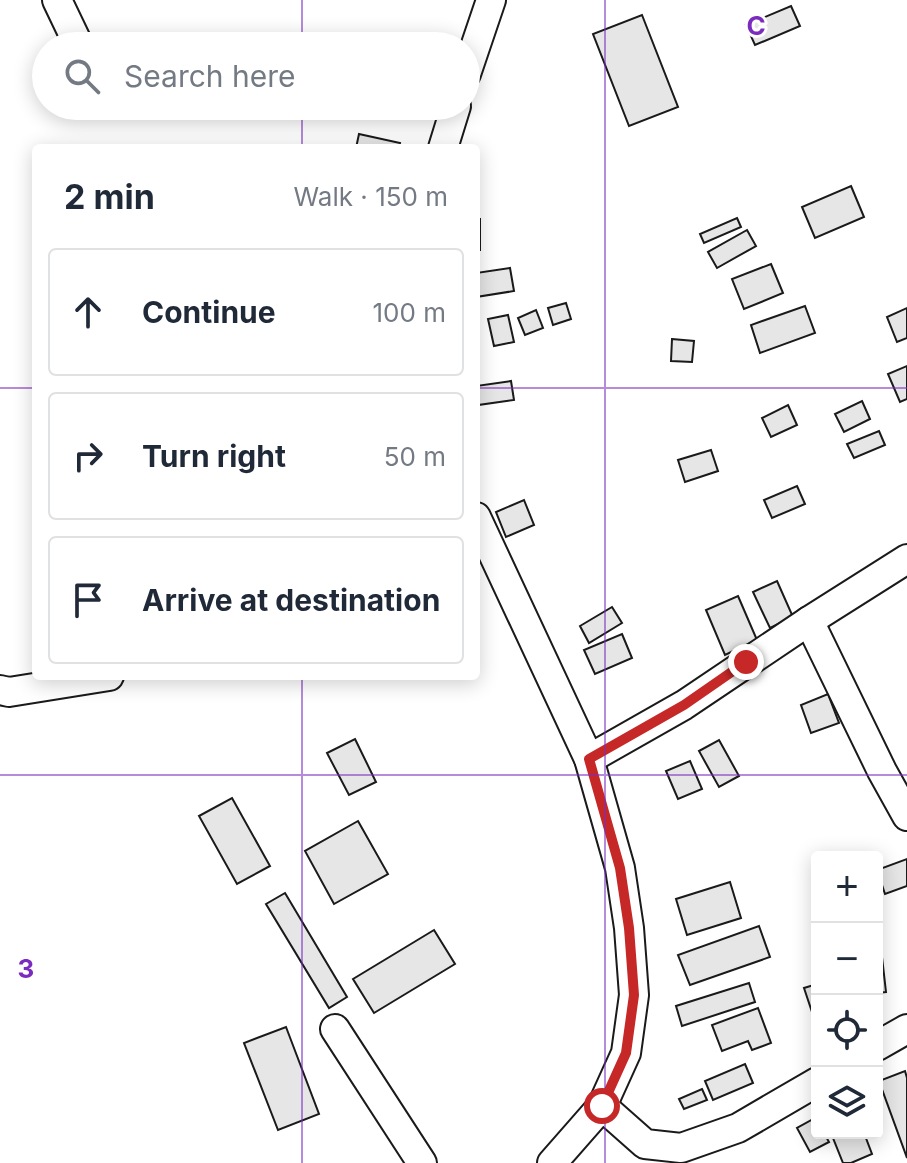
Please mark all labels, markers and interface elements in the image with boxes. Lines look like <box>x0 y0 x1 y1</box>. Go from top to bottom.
text: C <box>746 10 766 41</box>
search box <box>32 32 480 120</box>
icon: search <box>60 54 104 98</box>
text: Search here <box>124 58 296 94</box>
text: 2 min <box>64 176 155 217</box>
text: Walk · 150 m <box>294 181 448 212</box>
icon: ahead <box>66 290 110 334</box>
text: Continue <box>142 294 276 330</box>
text: 100 m <box>373 297 446 328</box>
icon: right <box>66 434 110 478</box>
text: Turn right <box>142 438 286 474</box>
text: 50 m <box>384 441 446 472</box>
icon: arrive <box>66 578 110 622</box>
text: Arrive at destination <box>142 582 440 618</box>
route end <box>728 644 764 680</box>
map controls <box>811 851 883 1139</box>
button: + <box>811 851 883 923</box>
button: − <box>811 923 883 995</box>
text: 3 <box>18 953 34 984</box>
button: locate <box>811 995 883 1067</box>
button: layers <box>811 1067 883 1139</box>
route start <box>584 1088 620 1124</box>

